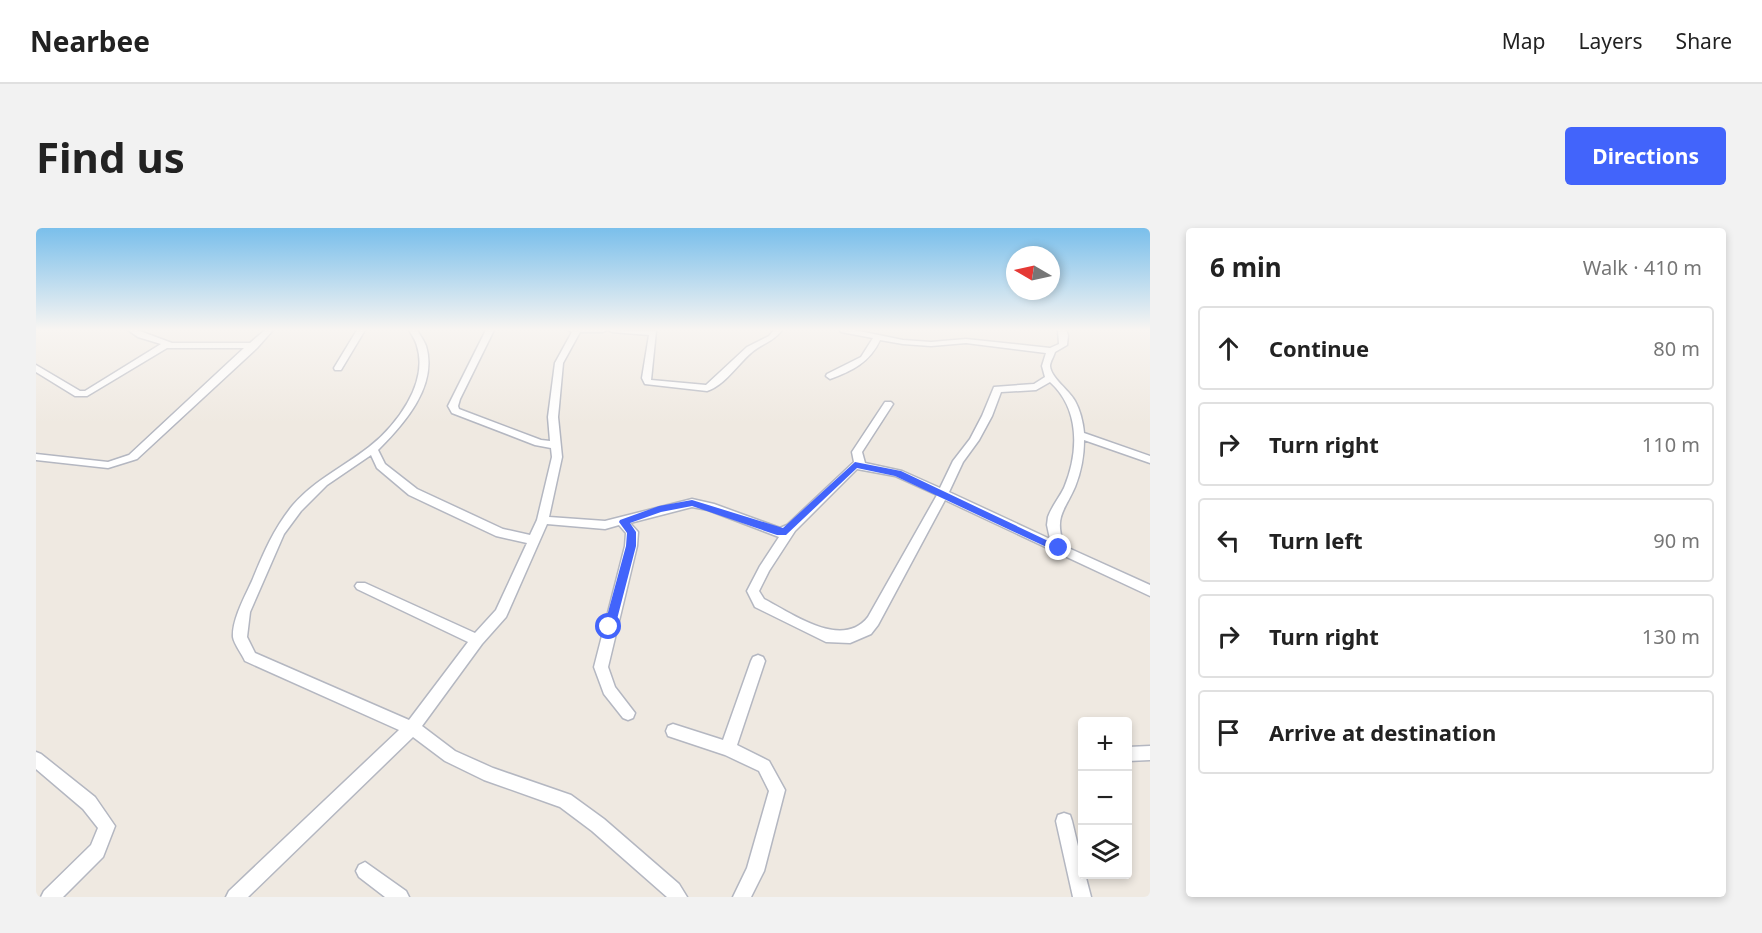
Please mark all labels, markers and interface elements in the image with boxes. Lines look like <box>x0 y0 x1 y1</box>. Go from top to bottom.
text: Nearbee <box>30 22 150 60</box>
text: Map <box>1502 27 1546 55</box>
text: Layers <box>1579 27 1643 55</box>
text: Share <box>1676 27 1732 55</box>
button: Directions <box>1565 127 1726 185</box>
text: Find us <box>36 128 185 185</box>
north arrow <box>1006 246 1060 300</box>
text: 6 min <box>1210 249 1282 285</box>
text: Walk · 410 m <box>1583 254 1702 281</box>
icon: ahead <box>1212 332 1245 365</box>
text: Continue <box>1269 333 1369 363</box>
text: 80 m <box>1653 335 1700 362</box>
icon: right <box>1212 428 1245 461</box>
text: Turn right <box>1269 429 1379 459</box>
text: 110 m <box>1642 431 1700 458</box>
icon: left <box>1212 524 1245 557</box>
text: Turn left <box>1269 525 1363 555</box>
text: 90 m <box>1653 527 1700 554</box>
route end <box>1045 534 1071 560</box>
route start <box>595 613 621 639</box>
icon: right <box>1212 620 1245 653</box>
text: Turn right <box>1269 621 1379 651</box>
text: 130 m <box>1642 623 1700 650</box>
icon: arrive <box>1212 716 1245 749</box>
map controls <box>1078 717 1132 879</box>
button: + <box>1078 717 1132 771</box>
text: Arrive at destination <box>1269 717 1496 747</box>
button: − <box>1078 771 1132 825</box>
button: layers <box>1078 825 1132 879</box>

